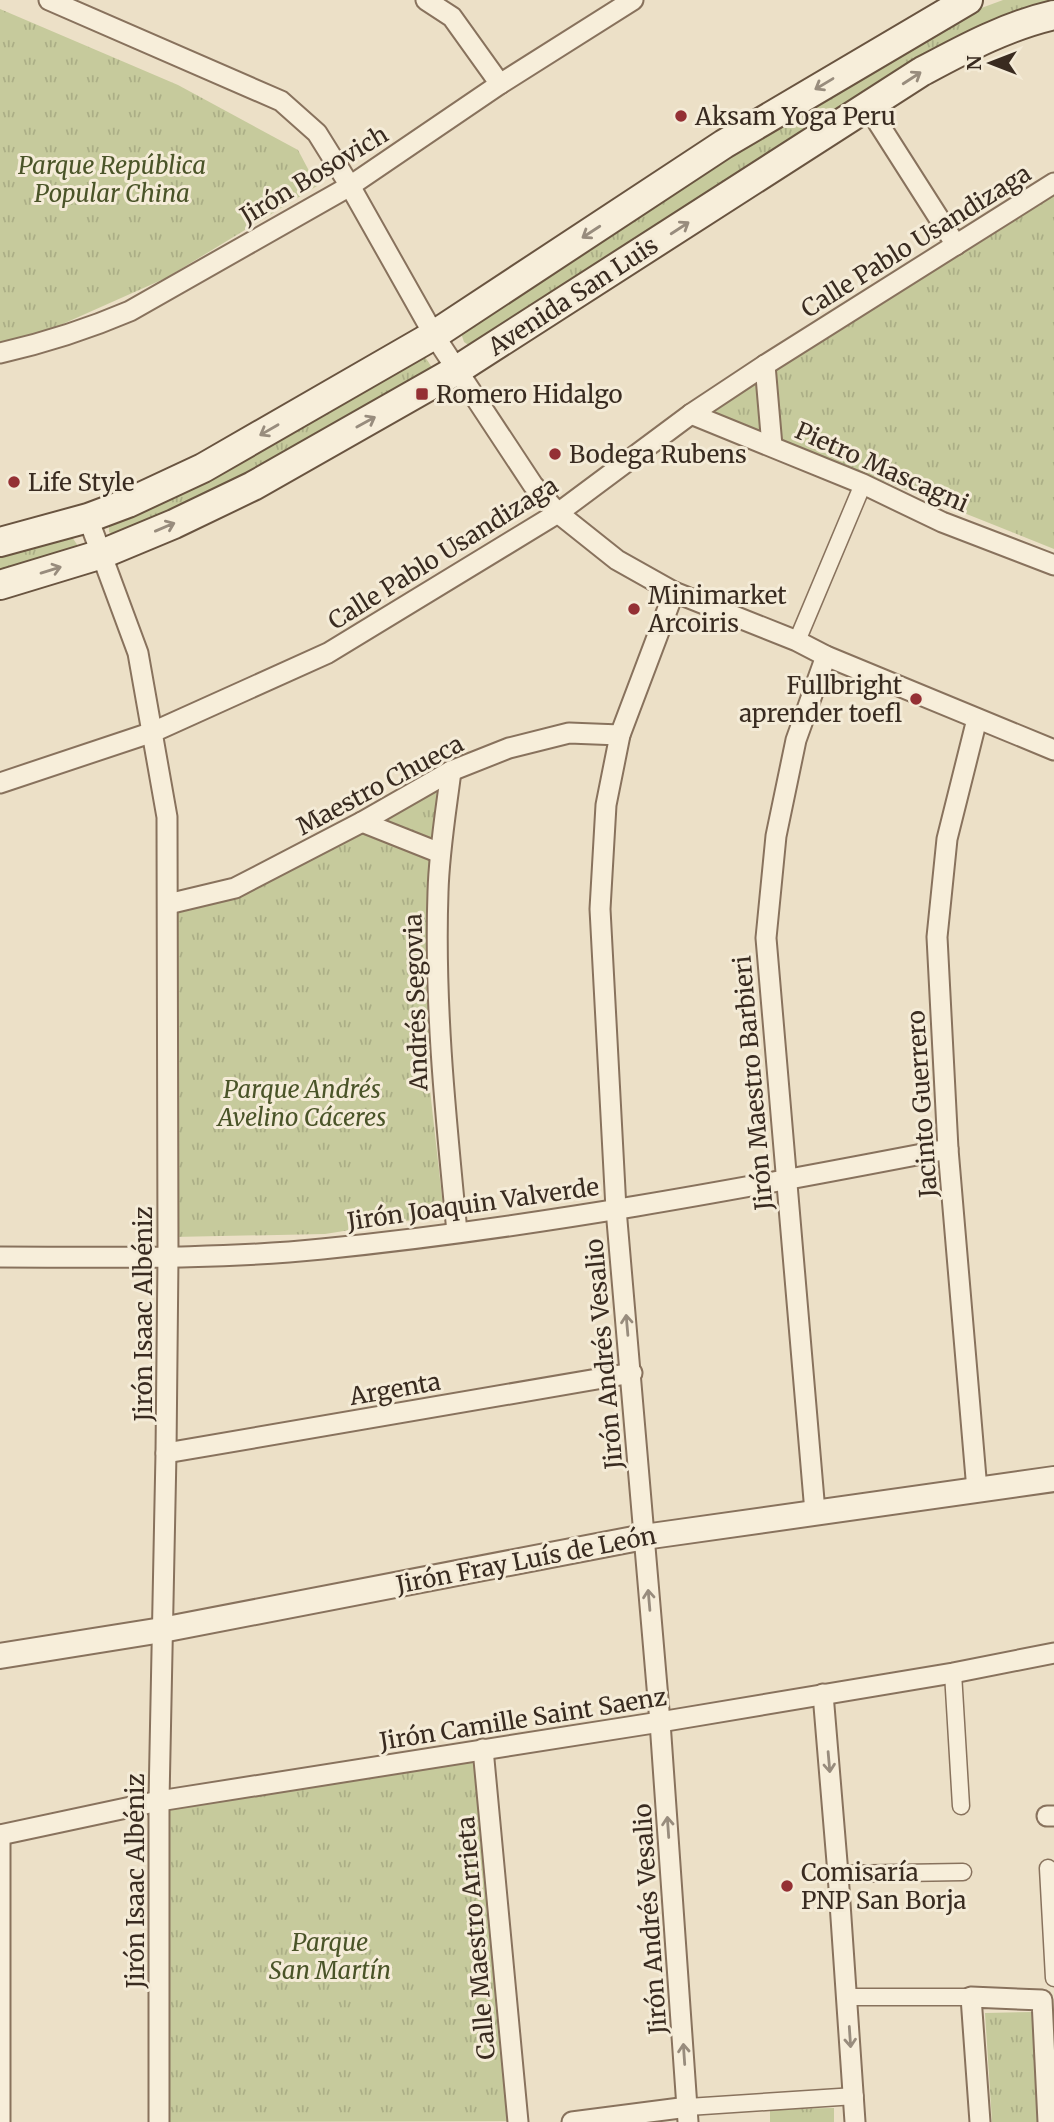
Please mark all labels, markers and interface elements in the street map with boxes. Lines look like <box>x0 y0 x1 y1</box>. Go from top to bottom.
north arrow <box>956 28 1026 98</box>
text: N <box>962 55 986 71</box>
one-way arrow <box>902 71 921 86</box>
one-way arrow <box>815 78 835 92</box>
place label: Aksam Yoga Peru <box>694 101 896 132</box>
marker: Aksam Yoga Peru <box>673 108 689 124</box>
street label: Jirón Bosovich <box>234 119 394 232</box>
park label: Parque República Popular China <box>18 150 206 209</box>
street label: Calle Pablo Usandizaga <box>795 158 1037 324</box>
one-way arrow <box>669 221 689 235</box>
one-way arrow <box>581 225 601 239</box>
street label: Avenida San Luis <box>481 230 664 363</box>
place label: Romero Hidalgo <box>436 379 623 410</box>
marker: Romero Hidalgo <box>414 386 430 402</box>
one-way arrow <box>356 415 376 429</box>
street label: Pietro Mascagni <box>790 415 974 519</box>
one-way arrow <box>259 424 280 437</box>
place label: Bodega Rubens <box>569 439 747 470</box>
marker: Bodega Rubens <box>547 446 563 462</box>
place label: Life Style <box>28 467 134 498</box>
street label: Calle Pablo Usandizaga <box>322 470 564 636</box>
marker: Life Style <box>6 474 22 490</box>
one-way arrow <box>154 520 175 533</box>
one-way arrow <box>40 562 62 575</box>
place label: Minimarket Arcoiris <box>647 580 787 639</box>
marker: Minimarket Arcoiris <box>626 601 642 617</box>
place label: Fullbright aprender toefl <box>739 670 903 729</box>
marker: Fullbright aprender toefl <box>908 691 924 707</box>
street label: Maestro Chueca <box>291 728 469 842</box>
street label: Andrés Segovia <box>397 913 435 1092</box>
street label: Jirón Maestro Barbieri <box>726 954 780 1213</box>
street label: Jacinto Guerrero <box>900 1009 944 1200</box>
park label: Parque Andrés Avelino Cáceres <box>216 1074 386 1133</box>
street label: Jirón Joaquin Valverde <box>344 1171 601 1237</box>
street label: Jirón Isaac Albéniz <box>128 1206 159 1423</box>
street label: Jirón Andrés Vesalio <box>578 1237 630 1472</box>
one-way arrow <box>621 1314 634 1336</box>
street label: Argenta <box>346 1366 443 1412</box>
street label: Jirón Fray Luís de León <box>392 1520 659 1601</box>
one-way arrow <box>643 1589 656 1612</box>
street label: Jirón Camille Saint Saenz <box>376 1681 669 1757</box>
one-way arrow <box>823 1750 836 1772</box>
street label: Jirón Isaac Albéniz <box>120 1773 151 1990</box>
street label: Jirón Andrés Vesalio <box>626 1803 674 2036</box>
street label: Calle Maestro Arrieta <box>450 1815 502 2061</box>
one-way arrow <box>661 1816 674 1839</box>
place label: Comisaría PNP San Borja <box>801 1857 967 1916</box>
marker: Comisaría PNP San Borja <box>779 1878 795 1894</box>
park label: Parque San Martín <box>269 1927 391 1986</box>
one-way arrow <box>844 2026 857 2048</box>
one-way arrow <box>677 2043 690 2066</box>

